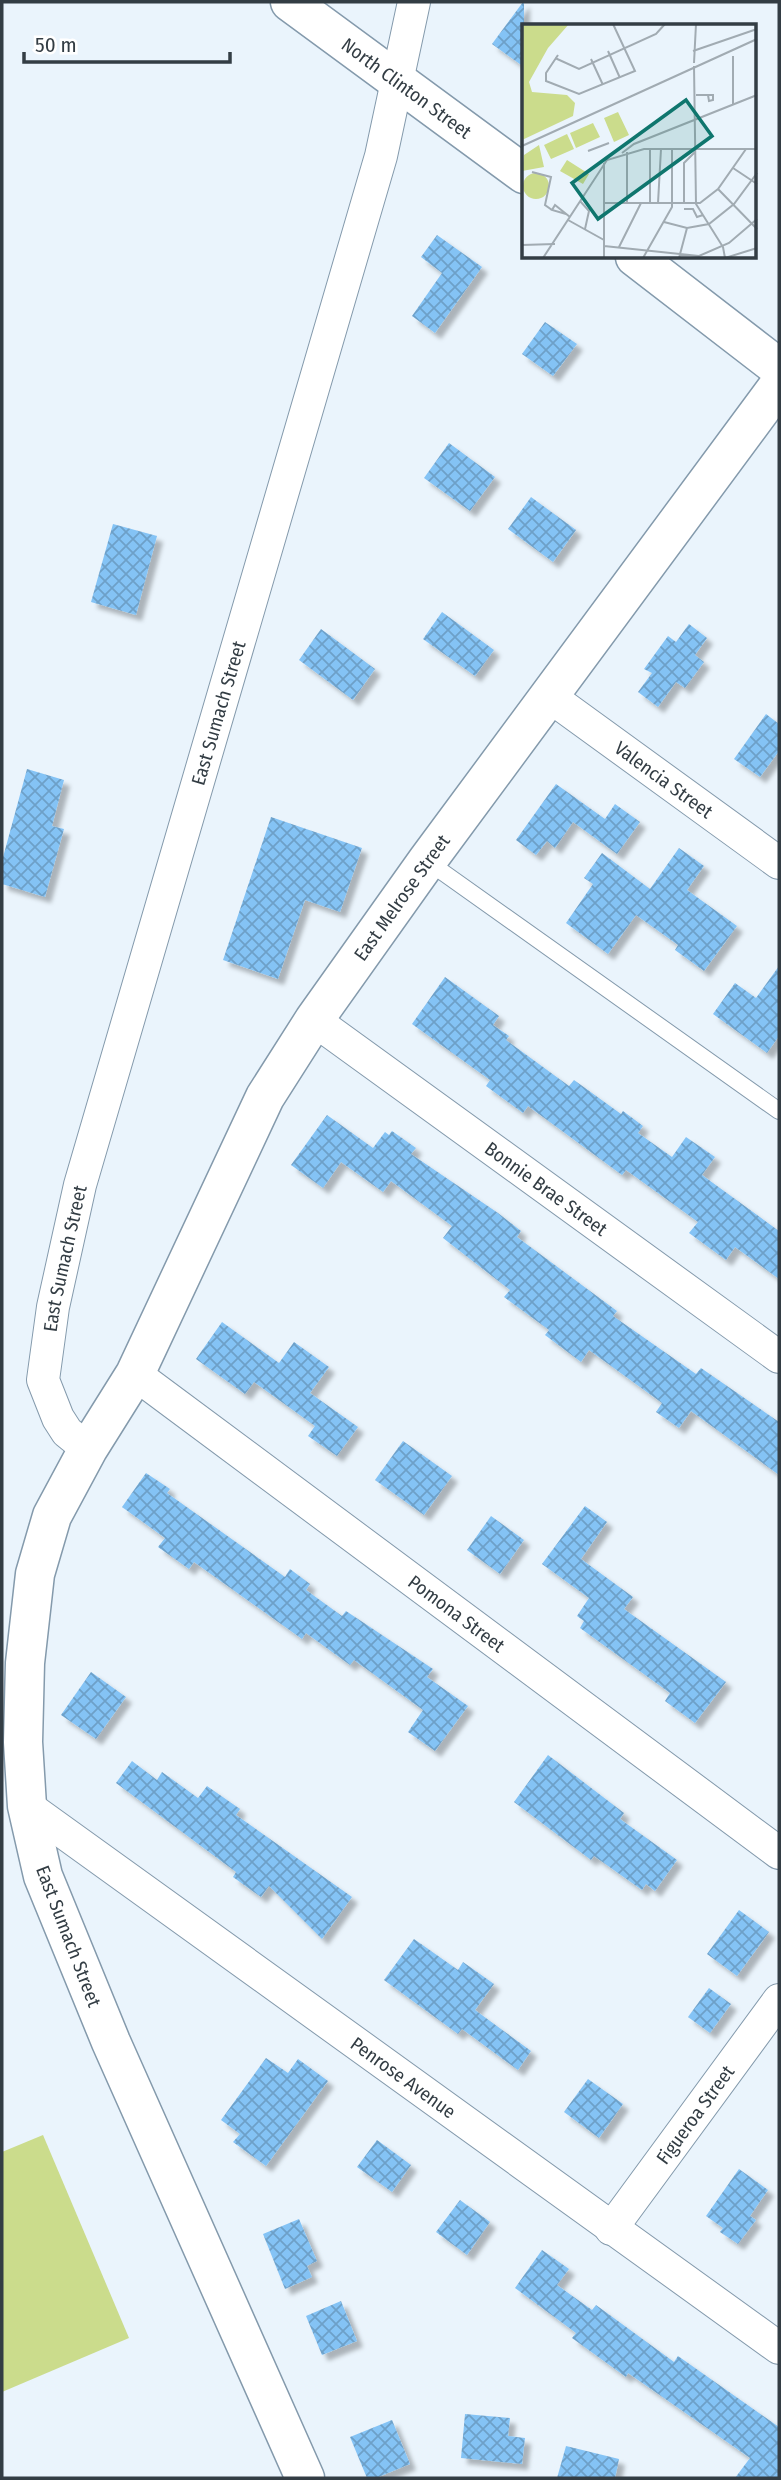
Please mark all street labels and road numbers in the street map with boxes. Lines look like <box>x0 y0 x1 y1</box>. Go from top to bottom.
street label: North Clinton Street <box>337 33 477 144</box>
street label: East Sumach Street <box>187 637 251 788</box>
street label: Valencia Street <box>610 736 718 824</box>
street label: East Melrose Street <box>349 829 455 965</box>
street label: Bonnie Brae Street <box>480 1137 612 1241</box>
street label: East Sumach Street <box>39 1182 92 1333</box>
street label: Pomona Street <box>404 1570 510 1658</box>
street label: East Sumach Street <box>31 1862 106 2011</box>
street label: Penrose Avenue <box>346 2032 460 2123</box>
street label: Figueroa Street <box>651 2060 740 2169</box>

